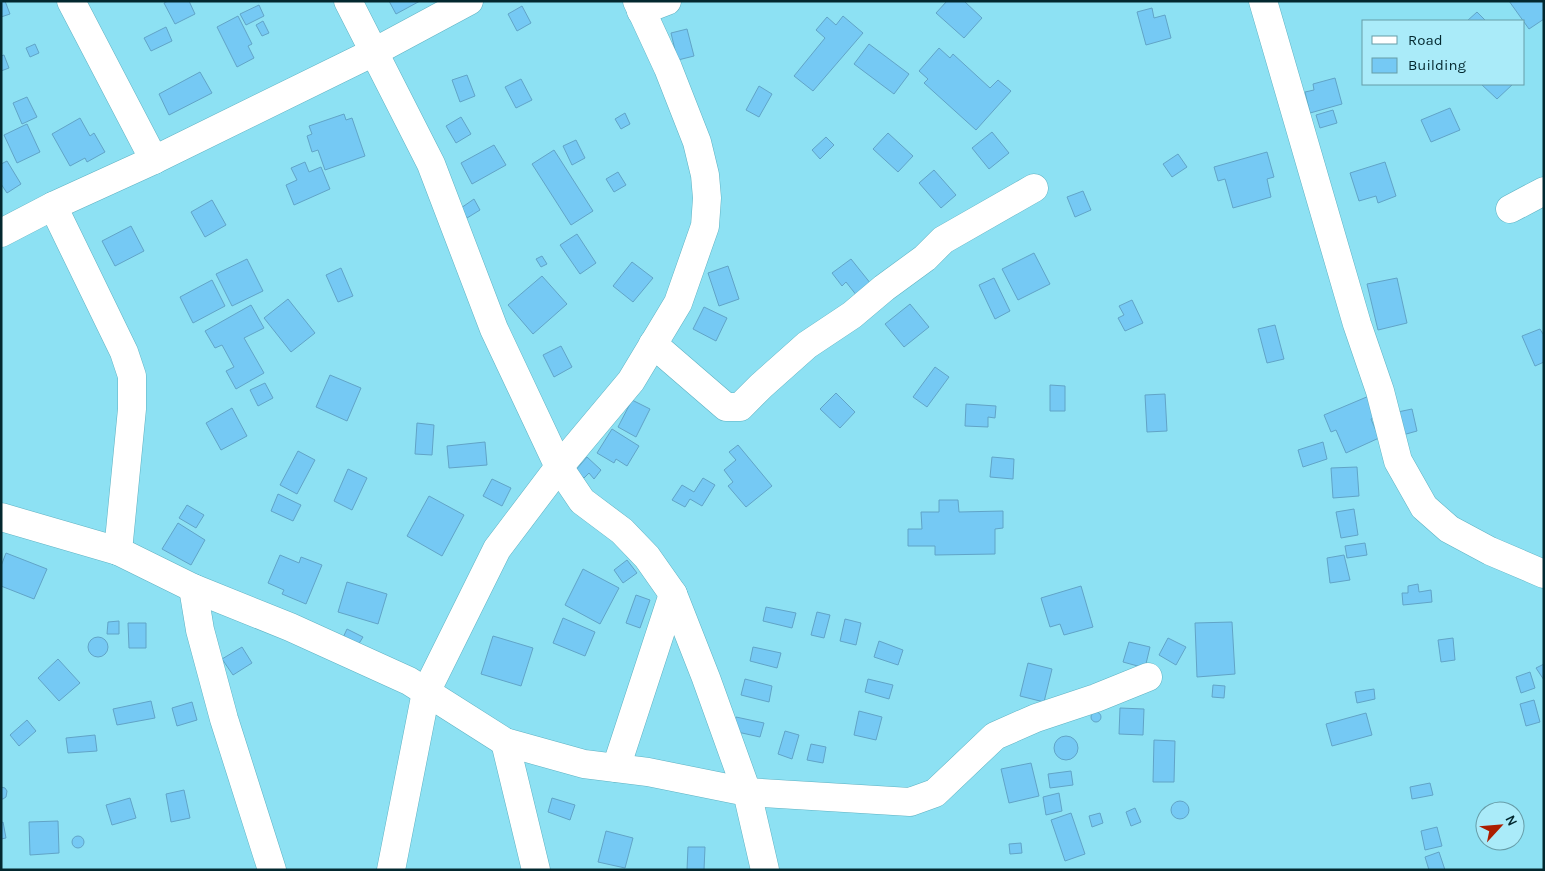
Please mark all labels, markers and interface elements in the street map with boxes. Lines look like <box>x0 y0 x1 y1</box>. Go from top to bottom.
legend <box>1362 20 1525 85</box>
text: Road <box>1408 31 1443 49</box>
text: Building <box>1408 56 1466 74</box>
north arrow <box>1475 801 1525 851</box>
text: N <box>1501 812 1521 829</box>

